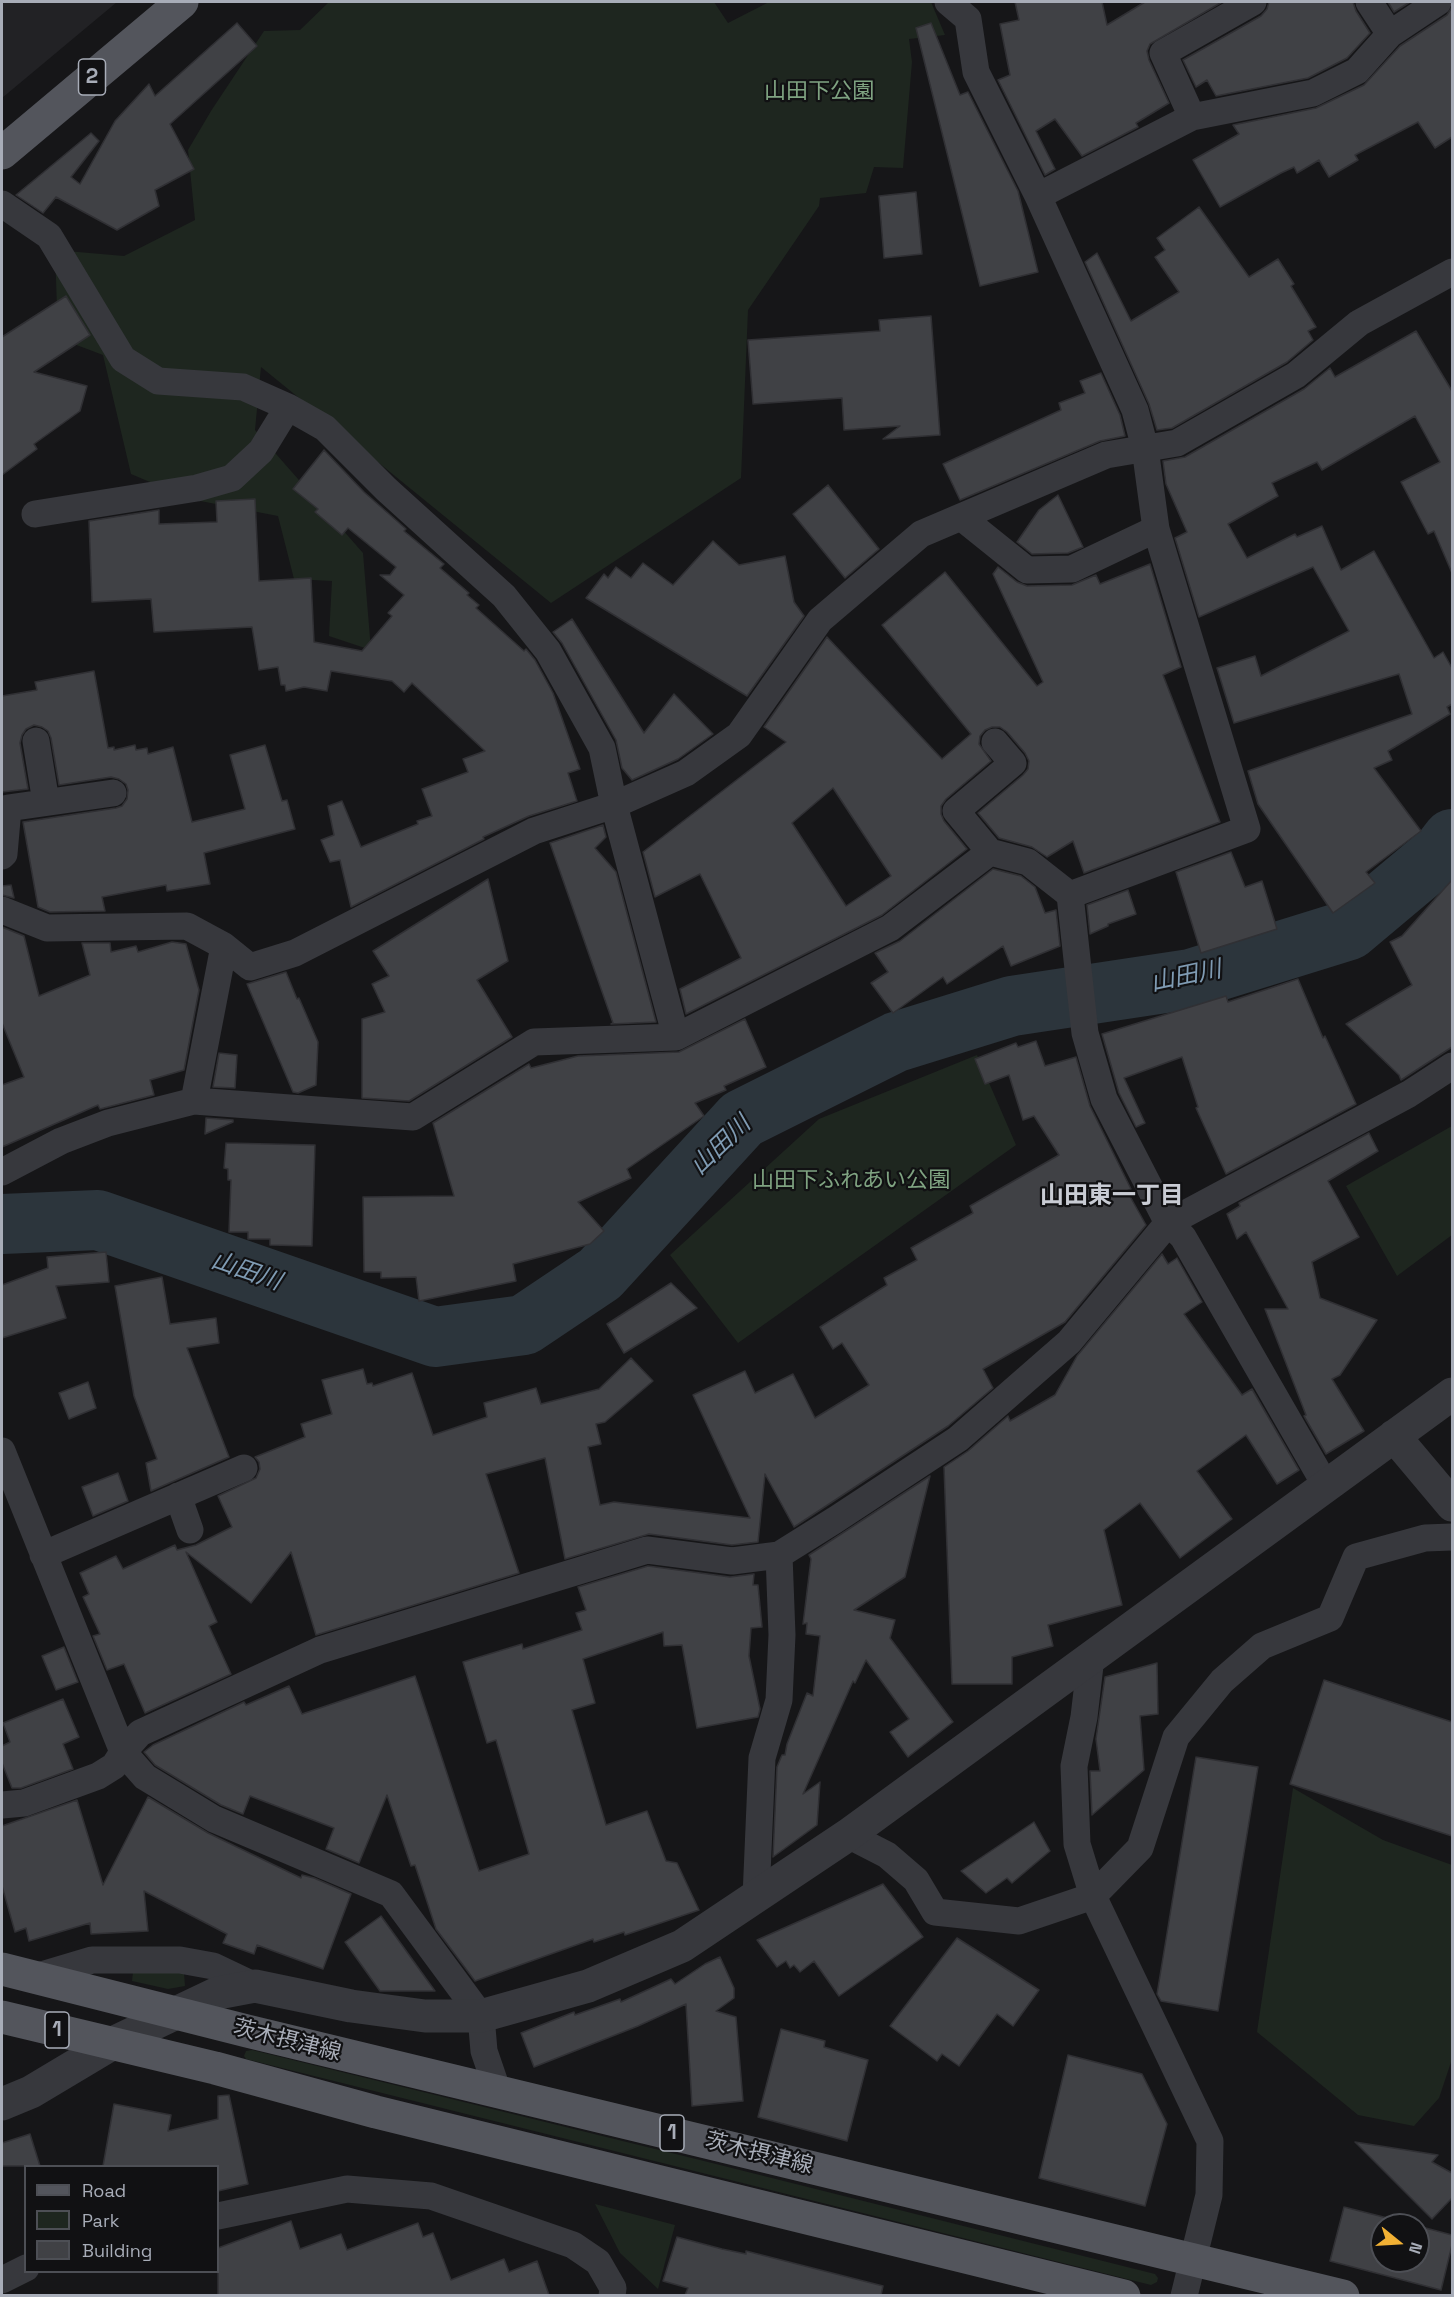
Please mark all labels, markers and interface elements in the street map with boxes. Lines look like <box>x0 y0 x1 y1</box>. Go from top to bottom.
road number: 2 <box>78 59 106 95</box>
park label: 山田下公園 <box>764 79 874 105</box>
water label: 山田川 <box>1148 955 1224 999</box>
water label: 山田川 <box>685 1111 757 1181</box>
park label: 山田下ふれあい公園 <box>752 1168 950 1194</box>
district label: 山田東一丁目 <box>1040 1182 1184 1210</box>
water label: 山田川 <box>207 1247 285 1297</box>
road number: 1 <box>45 2012 69 2048</box>
street label: 茨木摂津線 <box>230 2015 344 2067</box>
road number: 1 <box>660 2115 684 2151</box>
street label: 茨木摂津線 <box>702 2128 816 2180</box>
legend <box>24 2165 219 2273</box>
text: Road <box>82 2179 126 2202</box>
text: Park <box>82 2209 119 2232</box>
north arrow <box>1370 2213 1430 2273</box>
text: Building <box>82 2239 152 2262</box>
text: N <box>1404 2240 1427 2256</box>

